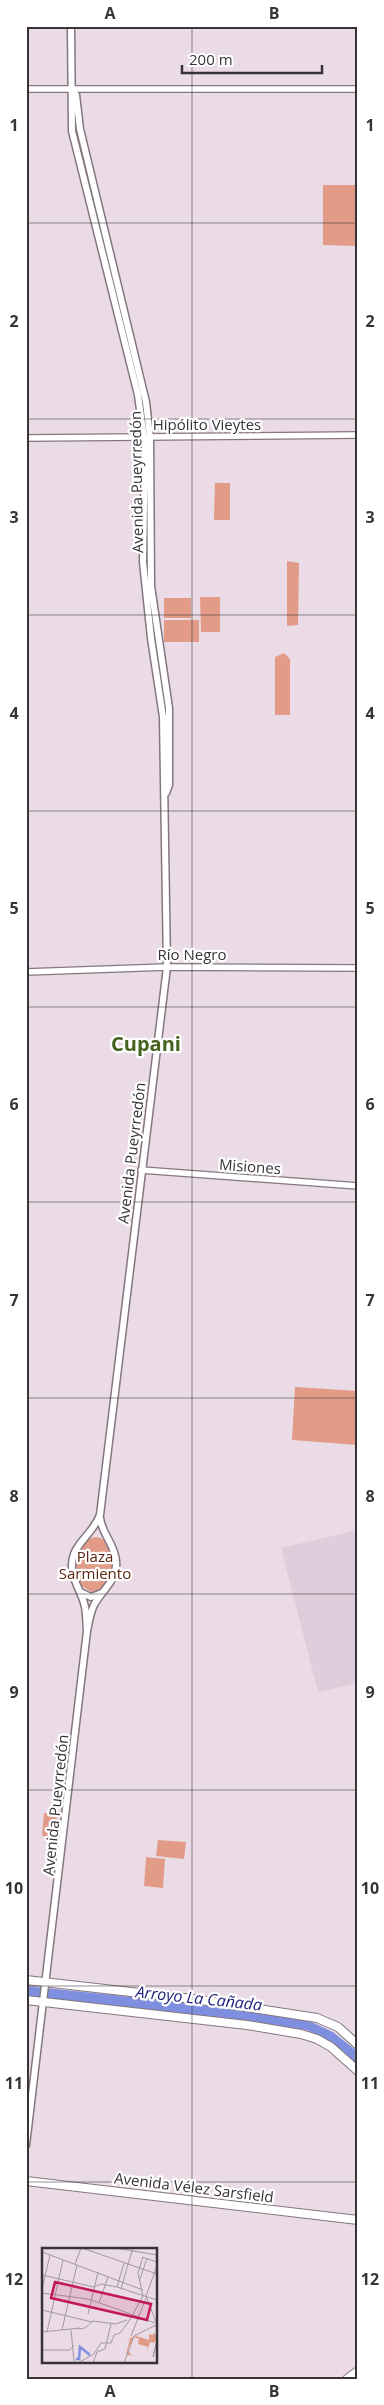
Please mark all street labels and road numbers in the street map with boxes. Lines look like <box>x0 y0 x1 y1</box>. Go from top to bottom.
street label: Avenida Pueyrredón <box>125 411 147 553</box>
street label: Hipólito Vieytes <box>153 414 261 434</box>
street label: Río Negro <box>158 944 226 964</box>
street label: Avenida Pueyrredón <box>112 1081 150 1225</box>
street label: Misiones <box>218 1154 282 1178</box>
street label: Avenida Pueyrredón <box>38 1733 72 1877</box>
street label: Avenida Vélez Sarsfield <box>113 2167 275 2207</box>

